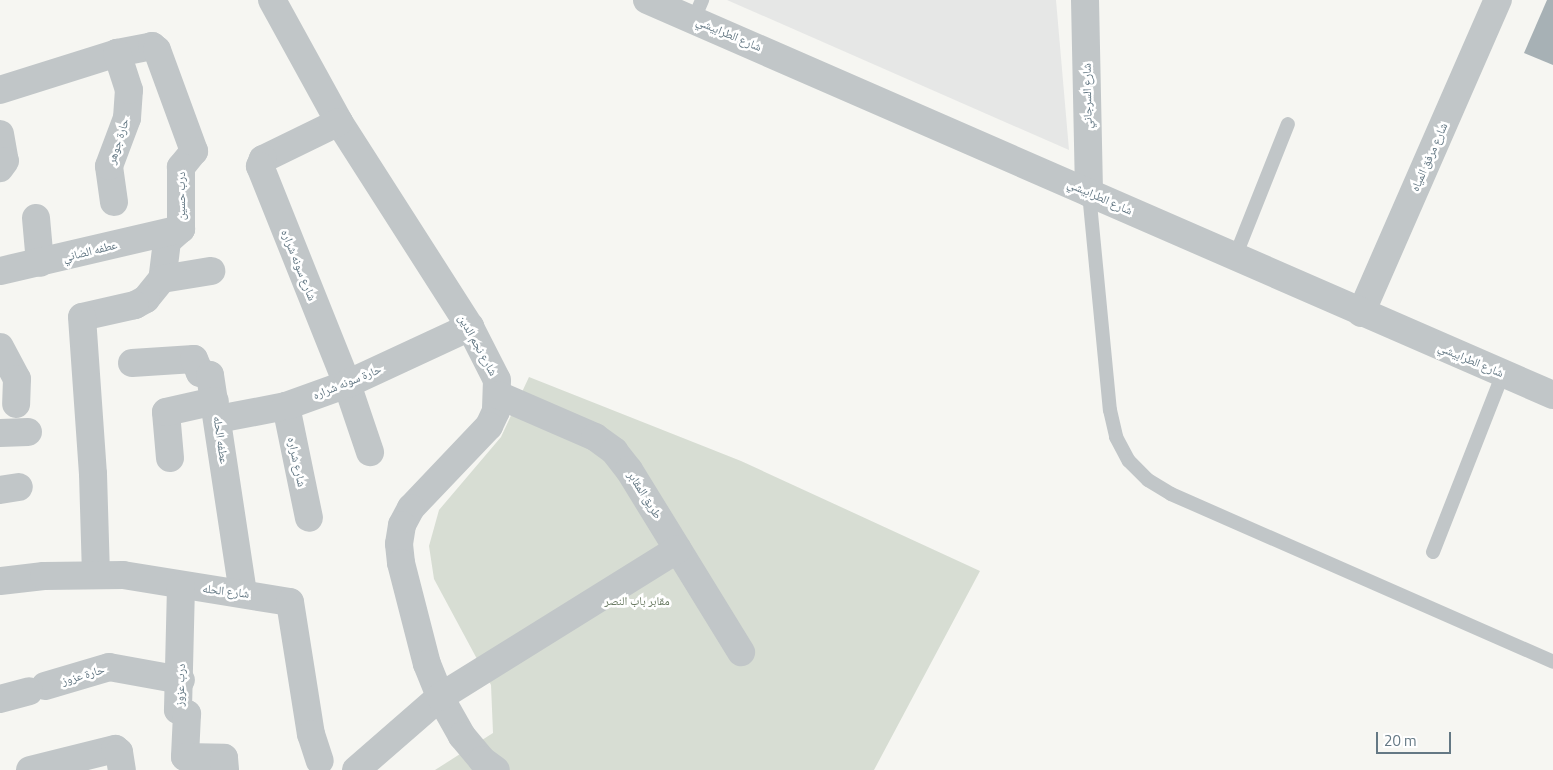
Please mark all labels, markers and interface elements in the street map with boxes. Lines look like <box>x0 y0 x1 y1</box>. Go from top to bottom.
street label: شارع الطرابيشي <box>694 14 764 54</box>
street label: شارع السرجاني <box>1079 63 1095 129</box>
street label: حارة جوهر <box>104 116 132 166</box>
street label: شارع مرفق المياه <box>1407 120 1451 194</box>
street label: درب حسين <box>174 172 188 220</box>
street label: شارع الطرابيشي <box>1065 176 1135 218</box>
street label: شارع سونه شراره <box>278 227 320 303</box>
street label: عطفه الضاني <box>61 237 119 265</box>
street label: شارع نجم الدين <box>455 312 501 378</box>
street label: شارع الطرابيشي <box>1436 340 1506 380</box>
street label: حارة سونه شراره <box>311 362 383 402</box>
street label: عطفه الحله <box>211 415 231 465</box>
street label: شارع شراره <box>285 436 309 488</box>
street label: طريق المقابر <box>625 469 665 521</box>
street label: شارع الحله <box>202 581 250 601</box>
park label: مقابر باب النصر <box>604 594 670 608</box>
street label: حارة عزوز <box>60 662 106 688</box>
street label: درب عزوز <box>172 663 188 707</box>
scale bar <box>1378 722 1453 754</box>
text: 20 m <box>1384 729 1417 752</box>

